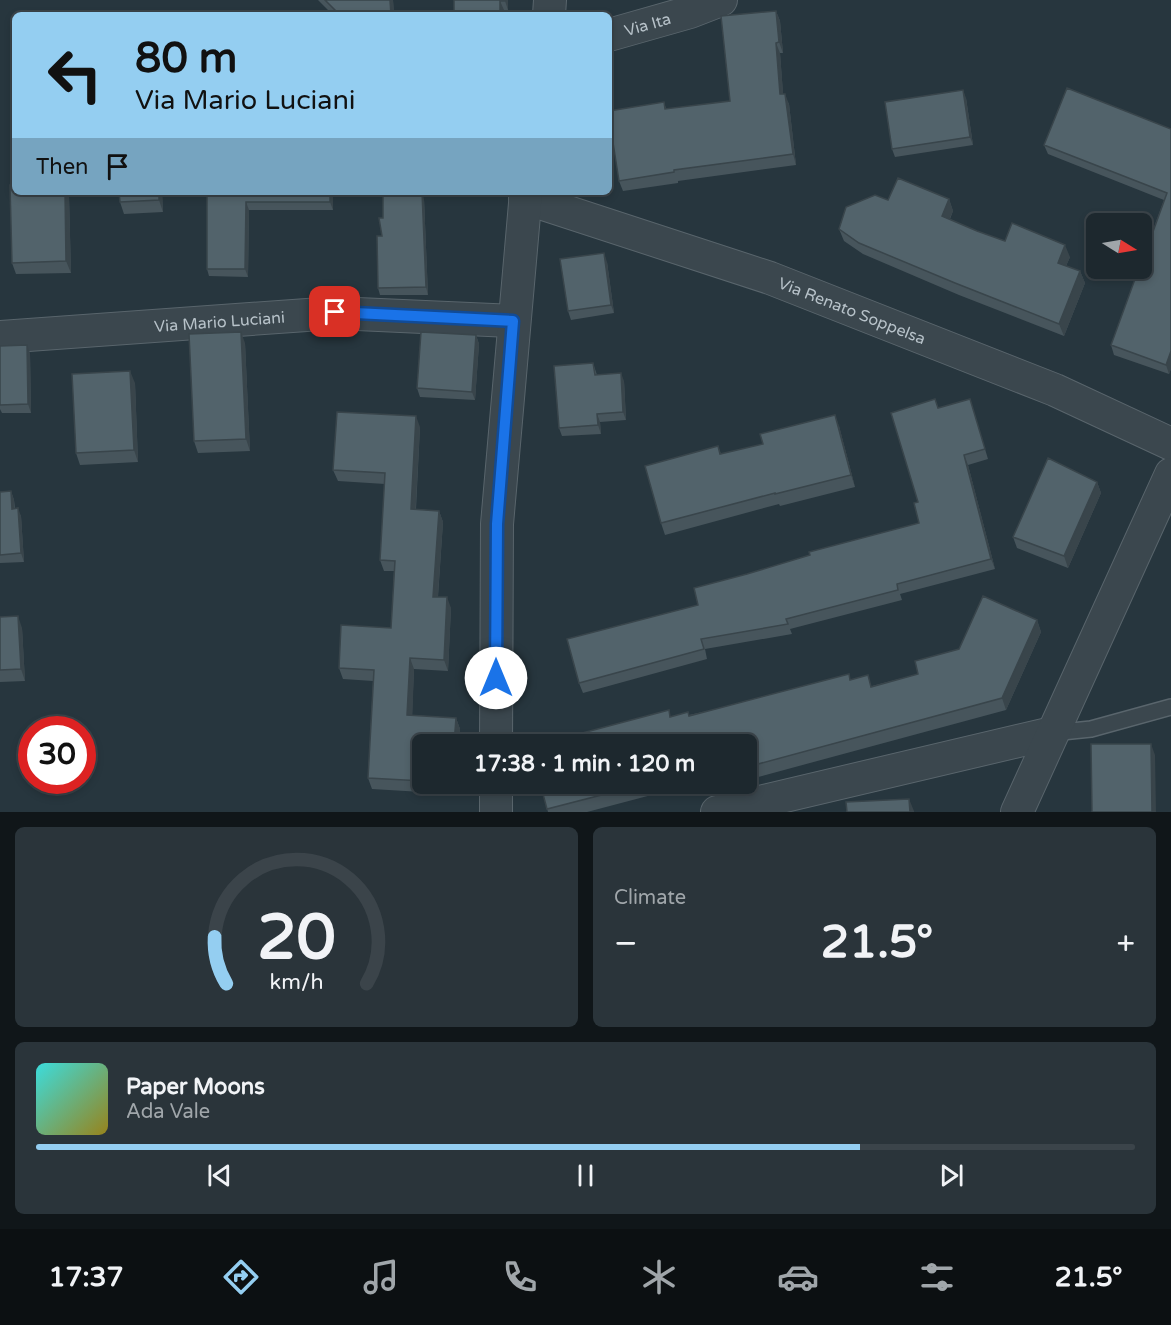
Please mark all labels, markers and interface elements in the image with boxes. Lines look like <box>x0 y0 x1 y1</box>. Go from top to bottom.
street label: Via Ita <box>622 9 673 41</box>
text: 80 m <box>135 33 237 84</box>
icon: left <box>36 36 114 114</box>
text: Via Mario Luciani <box>135 84 356 117</box>
icon: arrive <box>101 150 134 183</box>
text: Then <box>36 154 89 180</box>
north arrow <box>1086 213 1152 279</box>
map controls <box>1086 213 1152 279</box>
street label: Via Renato Soppelsa <box>775 273 928 349</box>
pin <box>309 286 360 337</box>
icon: arrive <box>318 295 351 328</box>
street label: Via Mario Luciani <box>154 308 285 337</box>
position arrow <box>464 646 528 710</box>
speed limit sign: 30 <box>18 716 96 794</box>
text: 17:38 · 1 min · 120 m <box>474 751 695 777</box>
text: Climate <box>614 886 686 910</box>
text: 20 <box>257 901 336 976</box>
text: 21.5° <box>821 916 933 970</box>
text: − <box>614 924 638 963</box>
text: + <box>1116 924 1135 963</box>
text: km/h <box>270 969 323 995</box>
text: Paper Moons <box>126 1074 265 1100</box>
text: Ada Vale <box>126 1100 210 1124</box>
icon: previous <box>203 1159 236 1192</box>
icon: pause <box>569 1159 602 1192</box>
icon: next <box>935 1159 968 1192</box>
icon: directions <box>220 1256 262 1298</box>
icon: music <box>360 1256 402 1298</box>
icon: phone <box>499 1256 541 1298</box>
icon: climate <box>638 1256 680 1298</box>
icon: car <box>777 1256 819 1298</box>
icon: filters <box>916 1256 958 1298</box>
text: 17:37 <box>49 1261 123 1294</box>
text: 21.5° <box>1055 1261 1122 1294</box>

